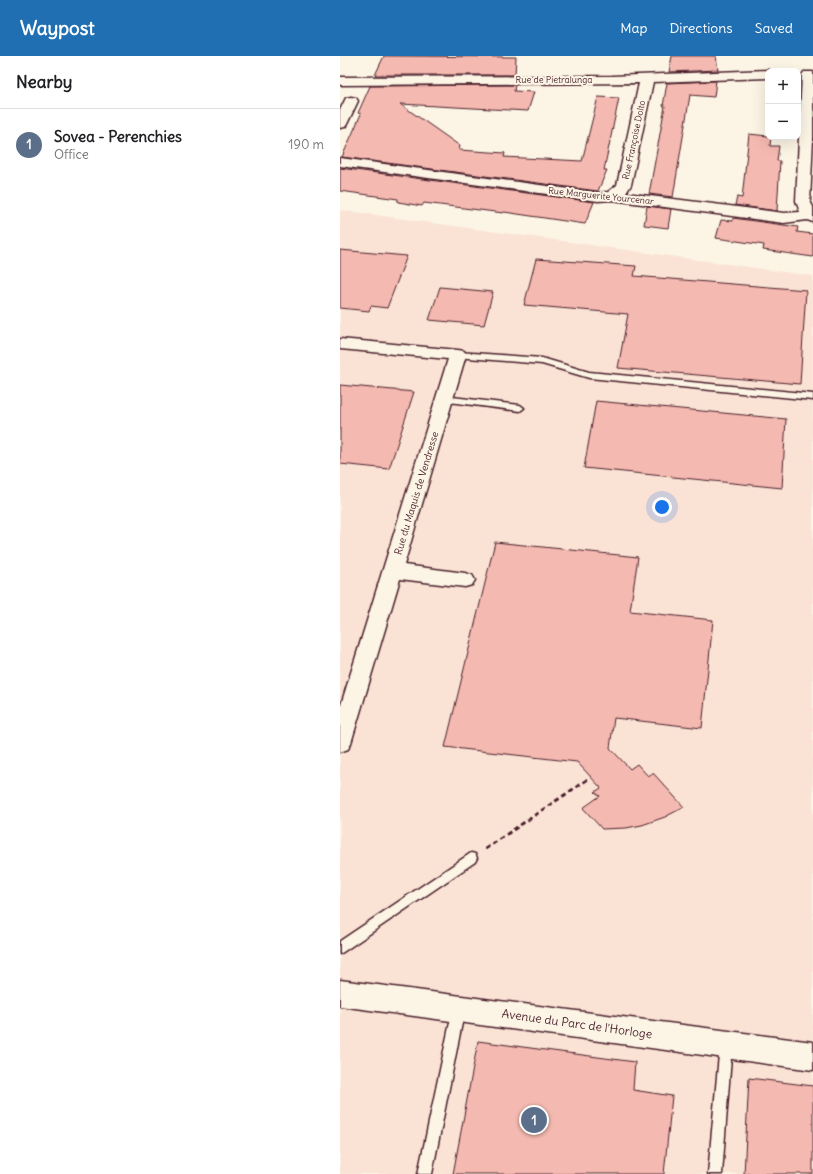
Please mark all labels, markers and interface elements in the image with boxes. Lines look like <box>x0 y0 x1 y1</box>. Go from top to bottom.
text: Waypost <box>20 16 95 40</box>
text: Map <box>620 19 647 37</box>
text: Directions <box>669 19 733 37</box>
text: Saved <box>755 19 793 37</box>
map controls <box>765 68 801 140</box>
button: + <box>765 68 801 104</box>
text: Nearby <box>16 71 72 93</box>
street label: Rue de Pietralunga <box>516 74 592 85</box>
street label: Rue Françoise Dolto <box>620 99 647 181</box>
button: − <box>765 104 801 140</box>
text: Sovea - Perenchies <box>54 127 182 146</box>
text: 1 <box>26 136 32 153</box>
text: 190 m <box>288 136 324 153</box>
text: Office <box>54 146 89 163</box>
street label: Rue Marguerite Yourcenar <box>548 184 655 207</box>
street label: Rue du Maquis de Vendresse <box>391 430 441 556</box>
your location <box>652 497 672 517</box>
street label: Avenue du Parc de l'Horloge <box>501 1006 653 1041</box>
pin: 1 <box>521 1105 547 1135</box>

